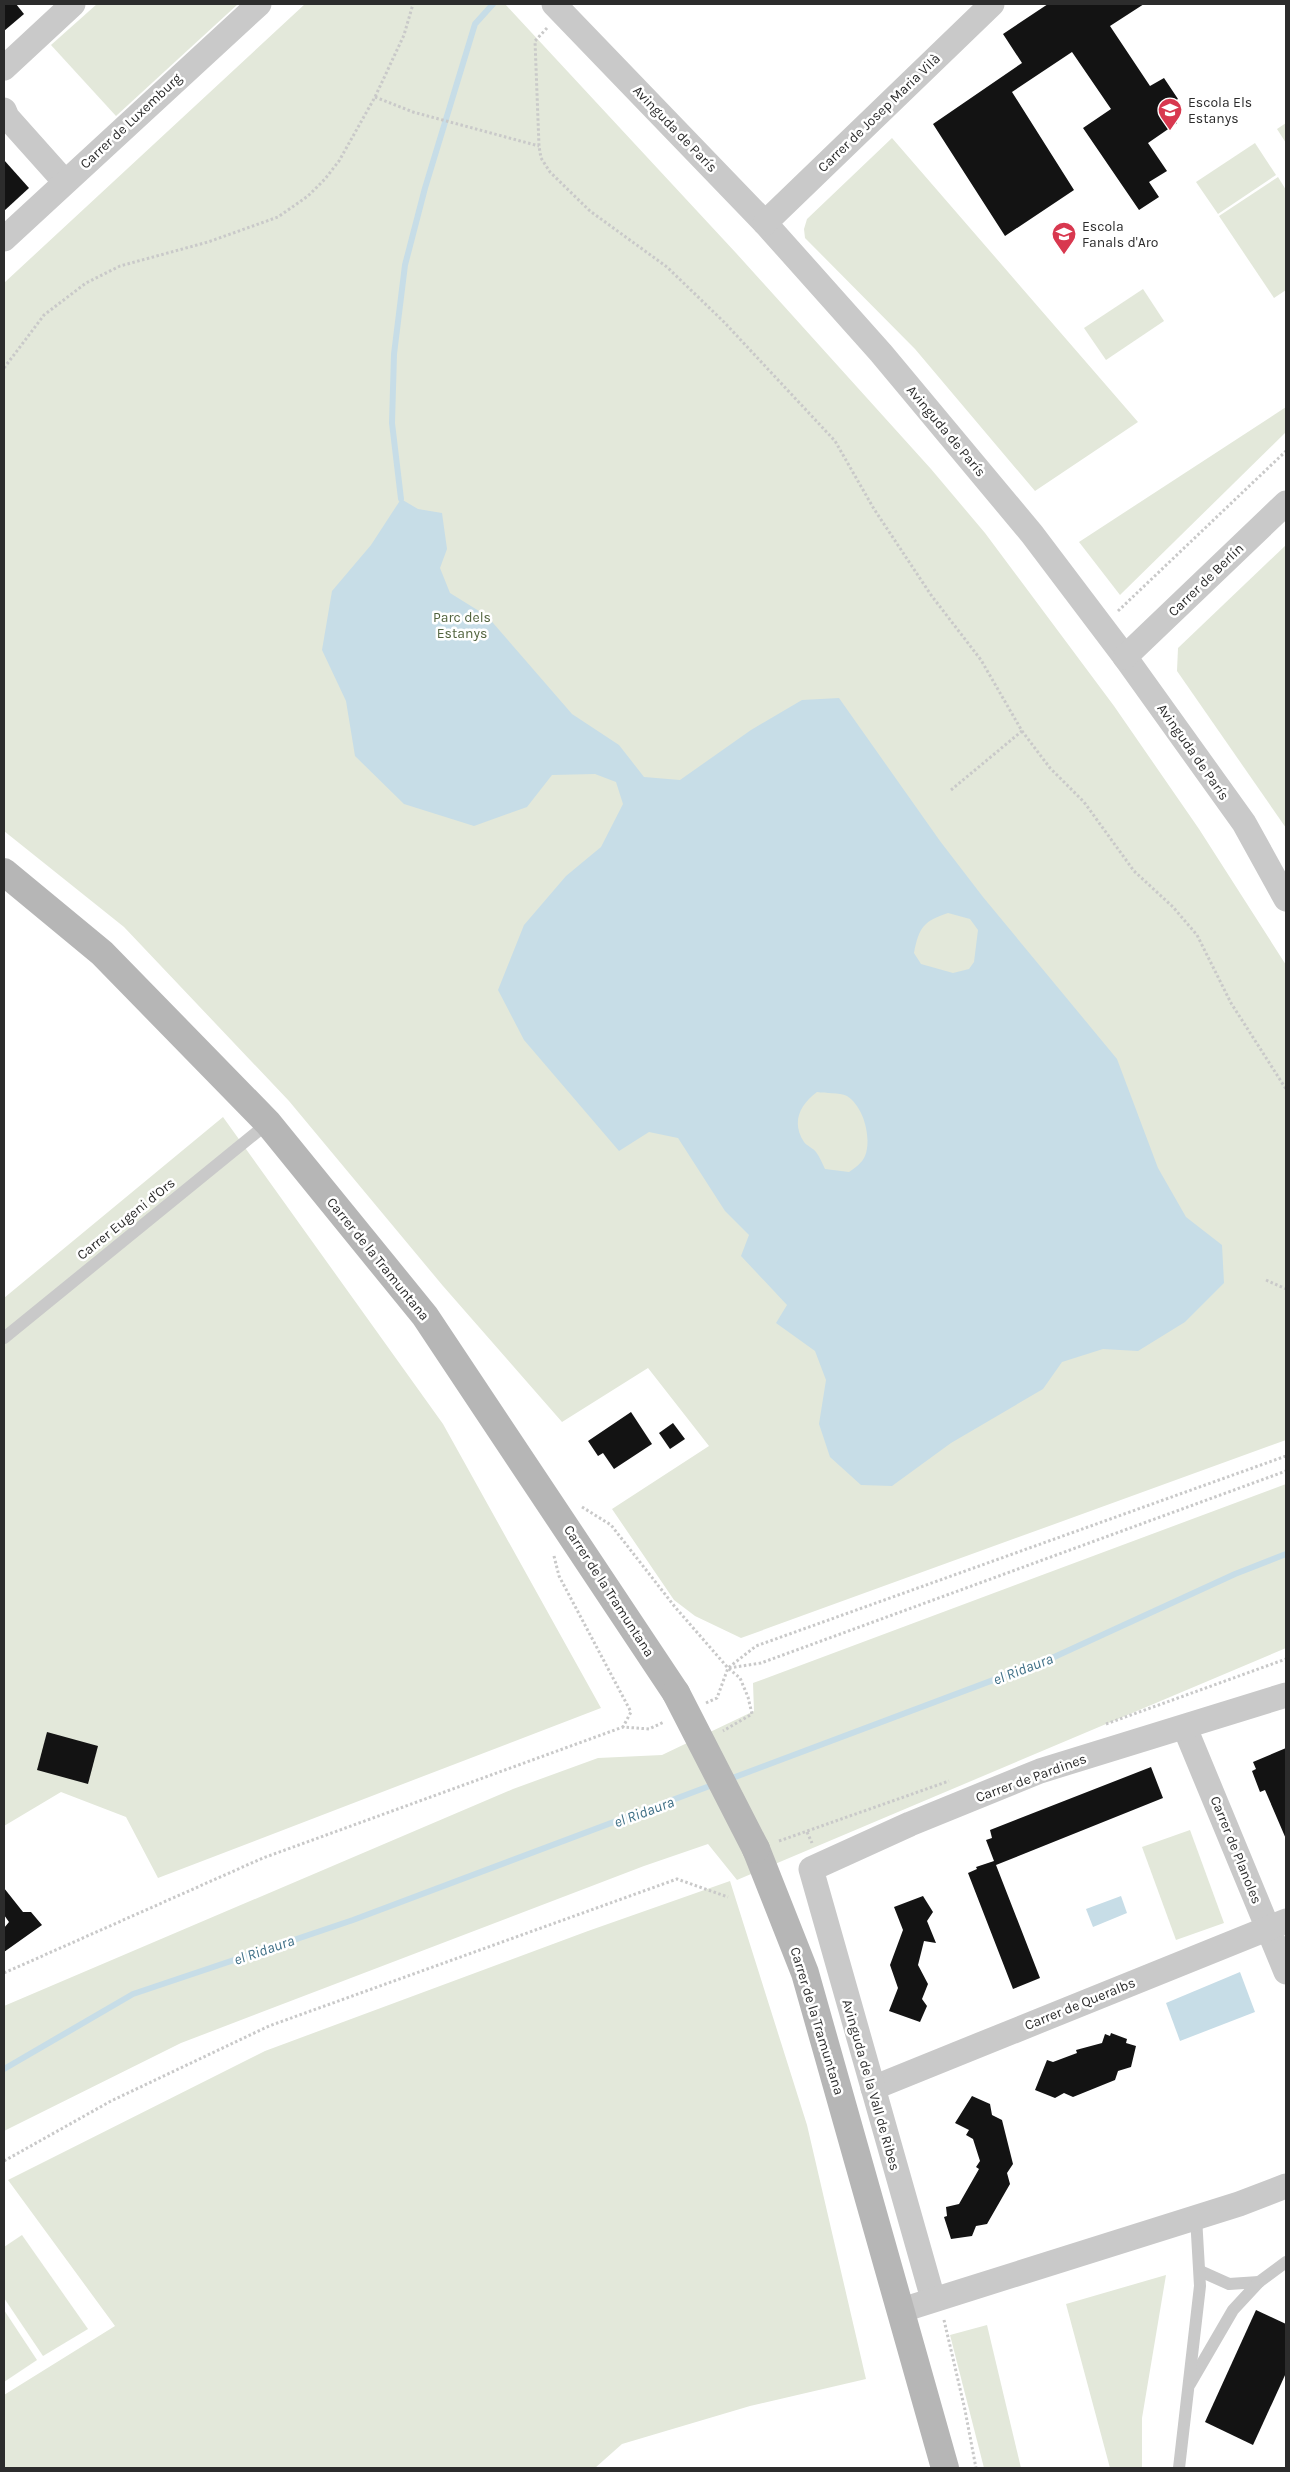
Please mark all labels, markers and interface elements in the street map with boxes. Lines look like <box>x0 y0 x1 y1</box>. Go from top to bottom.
street label: Carrer de Josep Maria Vilà <box>814 50 944 176</box>
street label: Carrer de Luxemburg <box>77 69 185 172</box>
street label: Avinguda de París <box>629 82 721 176</box>
place label: Escola Els Estanys <box>1188 94 1252 127</box>
school or university icon: Escola Els Estanys <box>1157 97 1183 131</box>
place label: Escola Fanals d'Aro <box>1082 218 1158 251</box>
school or university icon: Escola Fanals d'Aro <box>1051 221 1077 255</box>
street label: Avinguda de París <box>903 382 989 480</box>
street label: Carrer de Berlín <box>1165 540 1247 620</box>
park label: Parc dels Estanys <box>433 609 491 642</box>
street label: Avinguda de París <box>1153 700 1233 804</box>
street label: Carrer Eugeni d'Ors <box>74 1174 178 1264</box>
street label: Carrer de la Tramuntana <box>323 1194 433 1324</box>
street label: Carrer de la Tramuntana <box>560 1522 658 1660</box>
water label: el Ridaura <box>990 1649 1056 1689</box>
street label: Carrer de Pardines <box>973 1750 1089 1806</box>
water label: el Ridaura <box>611 1793 677 1831</box>
street label: Carrer de Planoles <box>1207 1794 1265 1906</box>
water label: el Ridaura <box>231 1931 297 1969</box>
street label: Carrer de la Tramuntana <box>786 1945 848 2097</box>
street label: Carrer de Queralbs <box>1022 1974 1138 2034</box>
street label: Avinguda de la Vall de Ribes <box>838 1997 904 2173</box>

